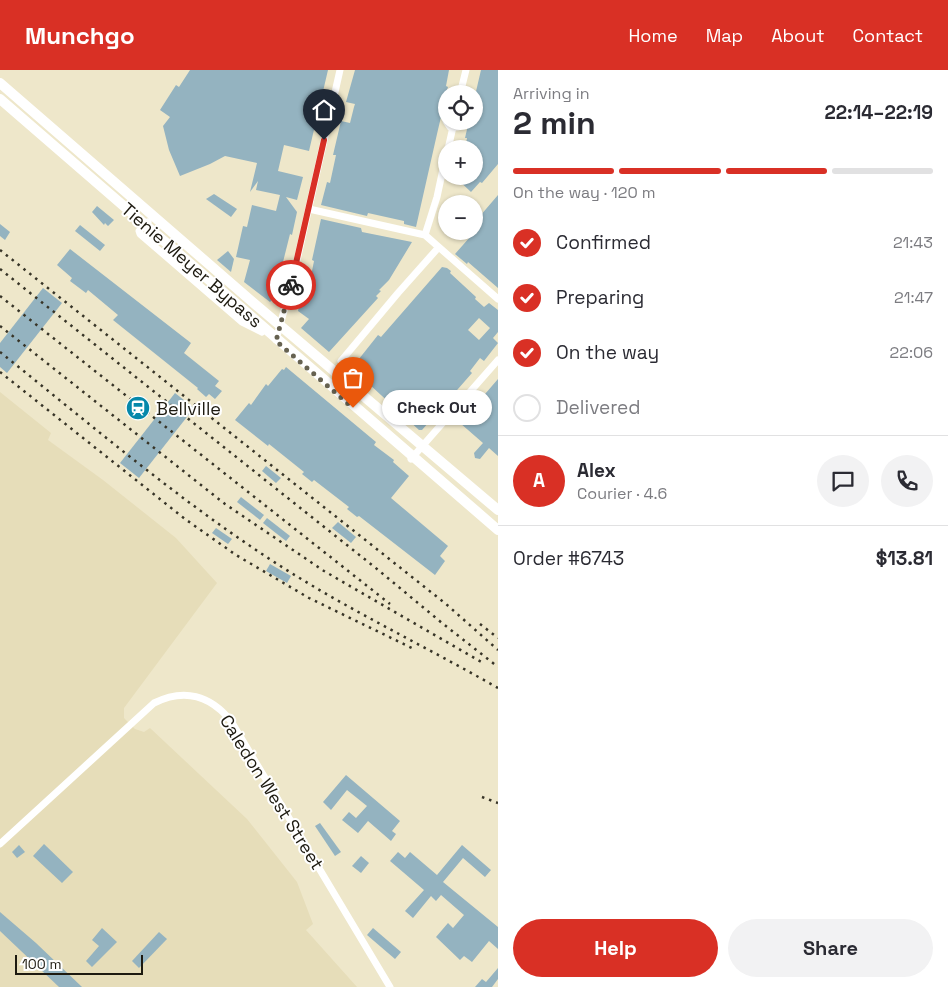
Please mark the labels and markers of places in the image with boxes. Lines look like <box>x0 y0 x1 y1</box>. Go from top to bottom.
pin <box>303 89 345 140</box>
pin <box>332 357 374 408</box>
callout: Check Out <box>383 390 493 426</box>
station icon: Bellville <box>125 395 151 421</box>
place label: Bellville <box>156 397 221 420</box>

